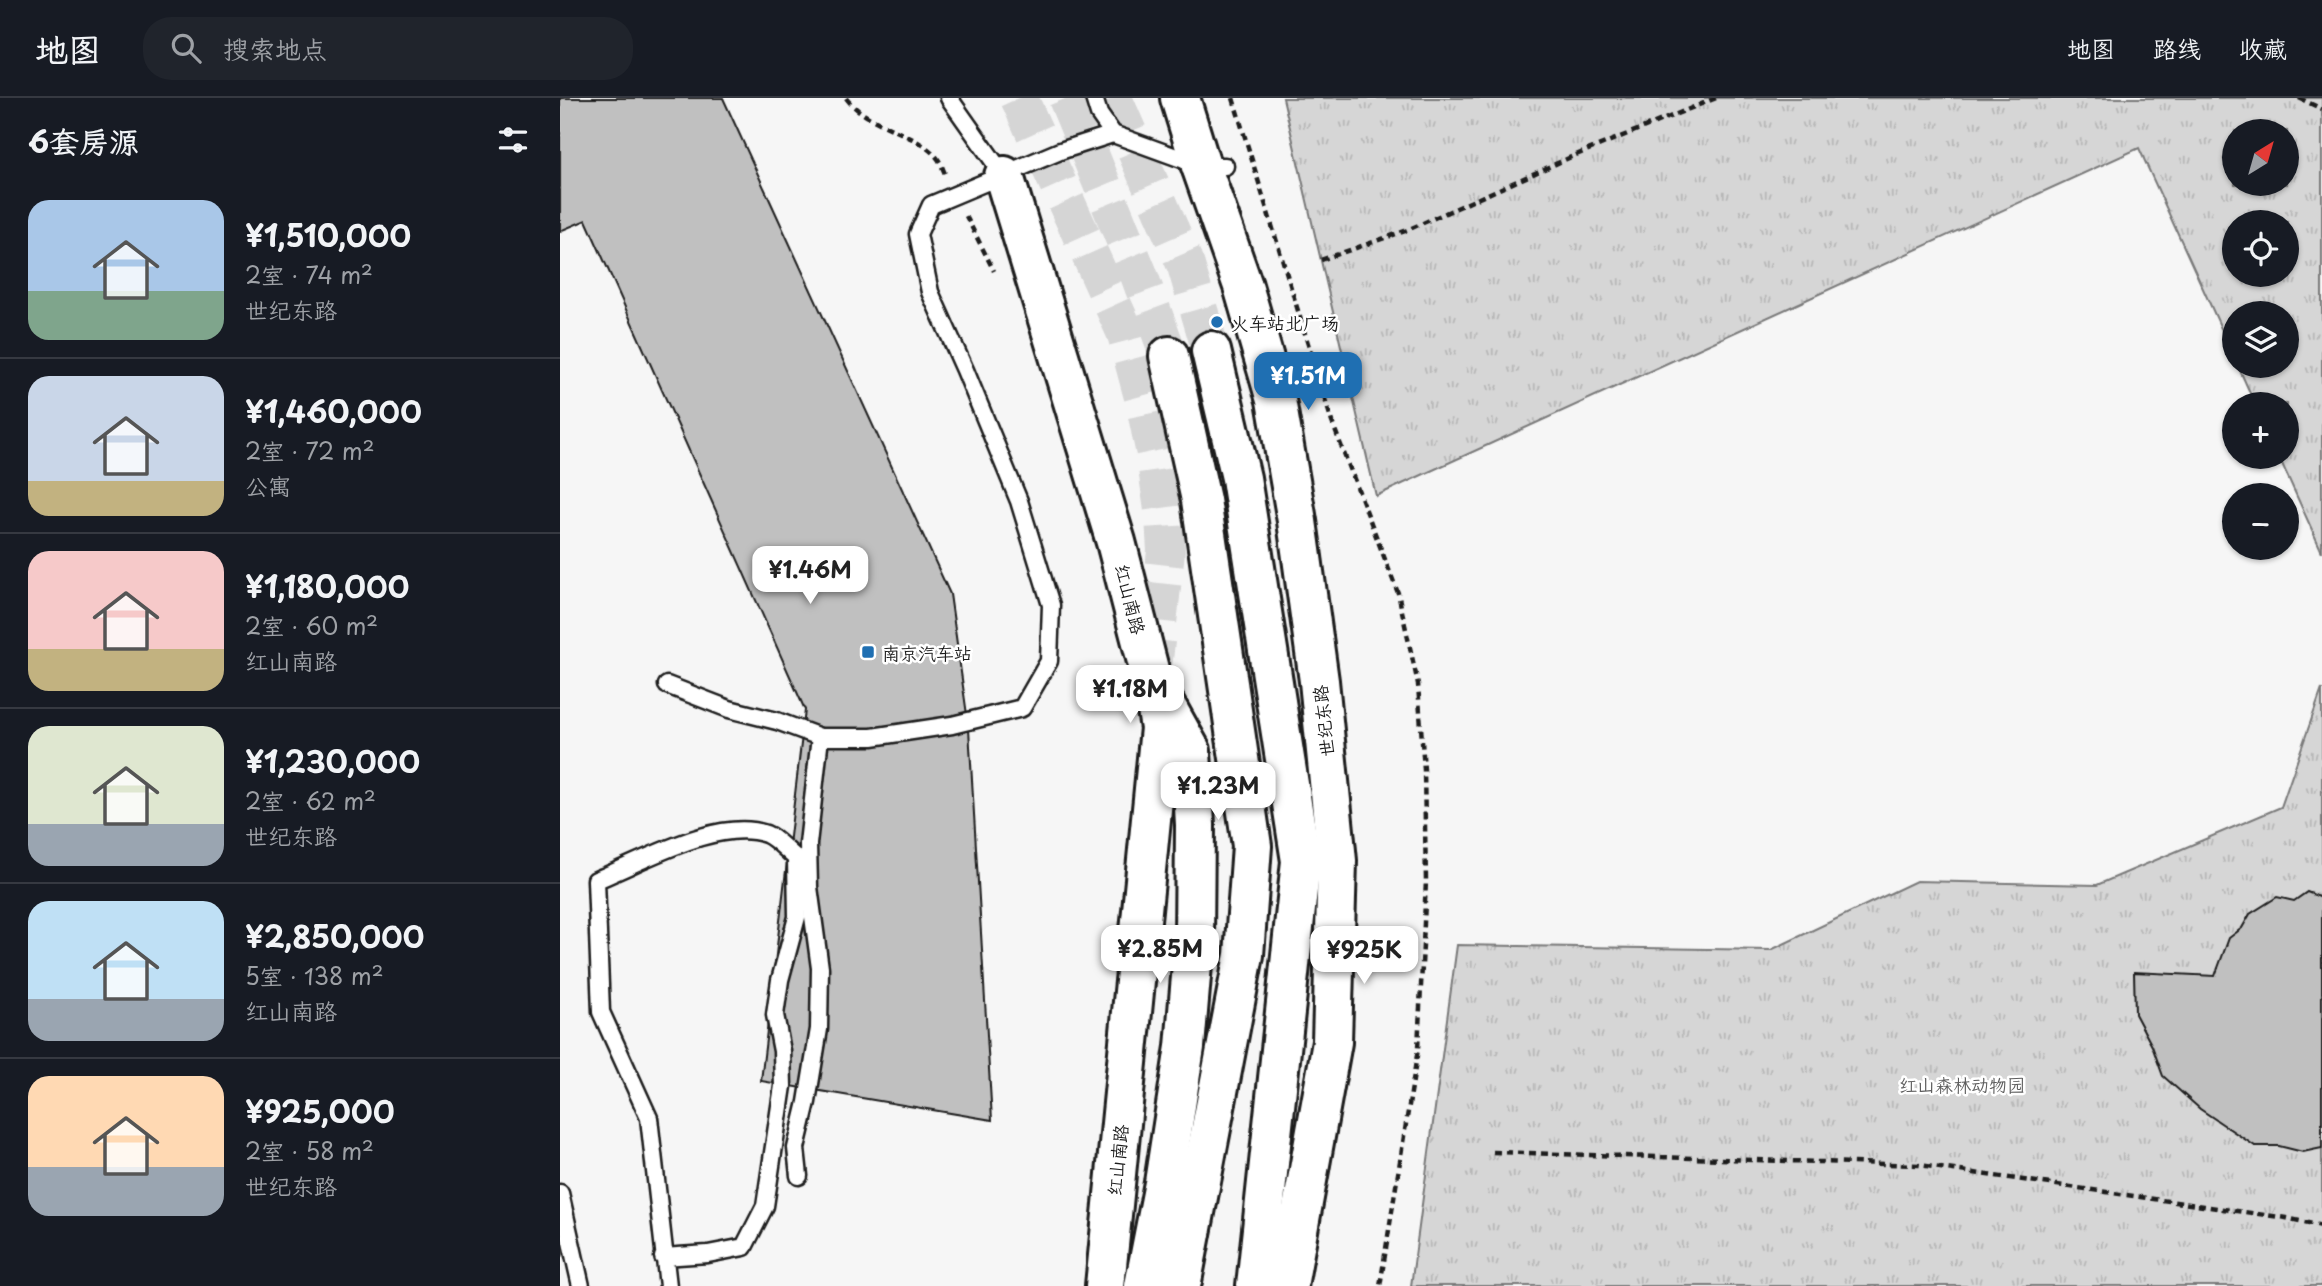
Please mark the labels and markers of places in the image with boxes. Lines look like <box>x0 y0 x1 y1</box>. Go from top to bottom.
place label: 火车站北广场 <box>1231 309 1339 336</box>
marker: 火车站北广场 <box>1209 314 1225 330</box>
pin: ¥1.51M <box>1251 352 1365 412</box>
pin: ¥1.46M <box>753 546 867 606</box>
place label: 南京汽车站 <box>882 639 972 666</box>
marker: 南京汽车站 <box>860 644 876 660</box>
pin: ¥1.18M <box>1073 666 1187 725</box>
pin: ¥1.23M <box>1161 762 1275 822</box>
pin: ¥2.85M <box>1103 926 1217 985</box>
pin: ¥925K <box>1315 926 1413 986</box>

